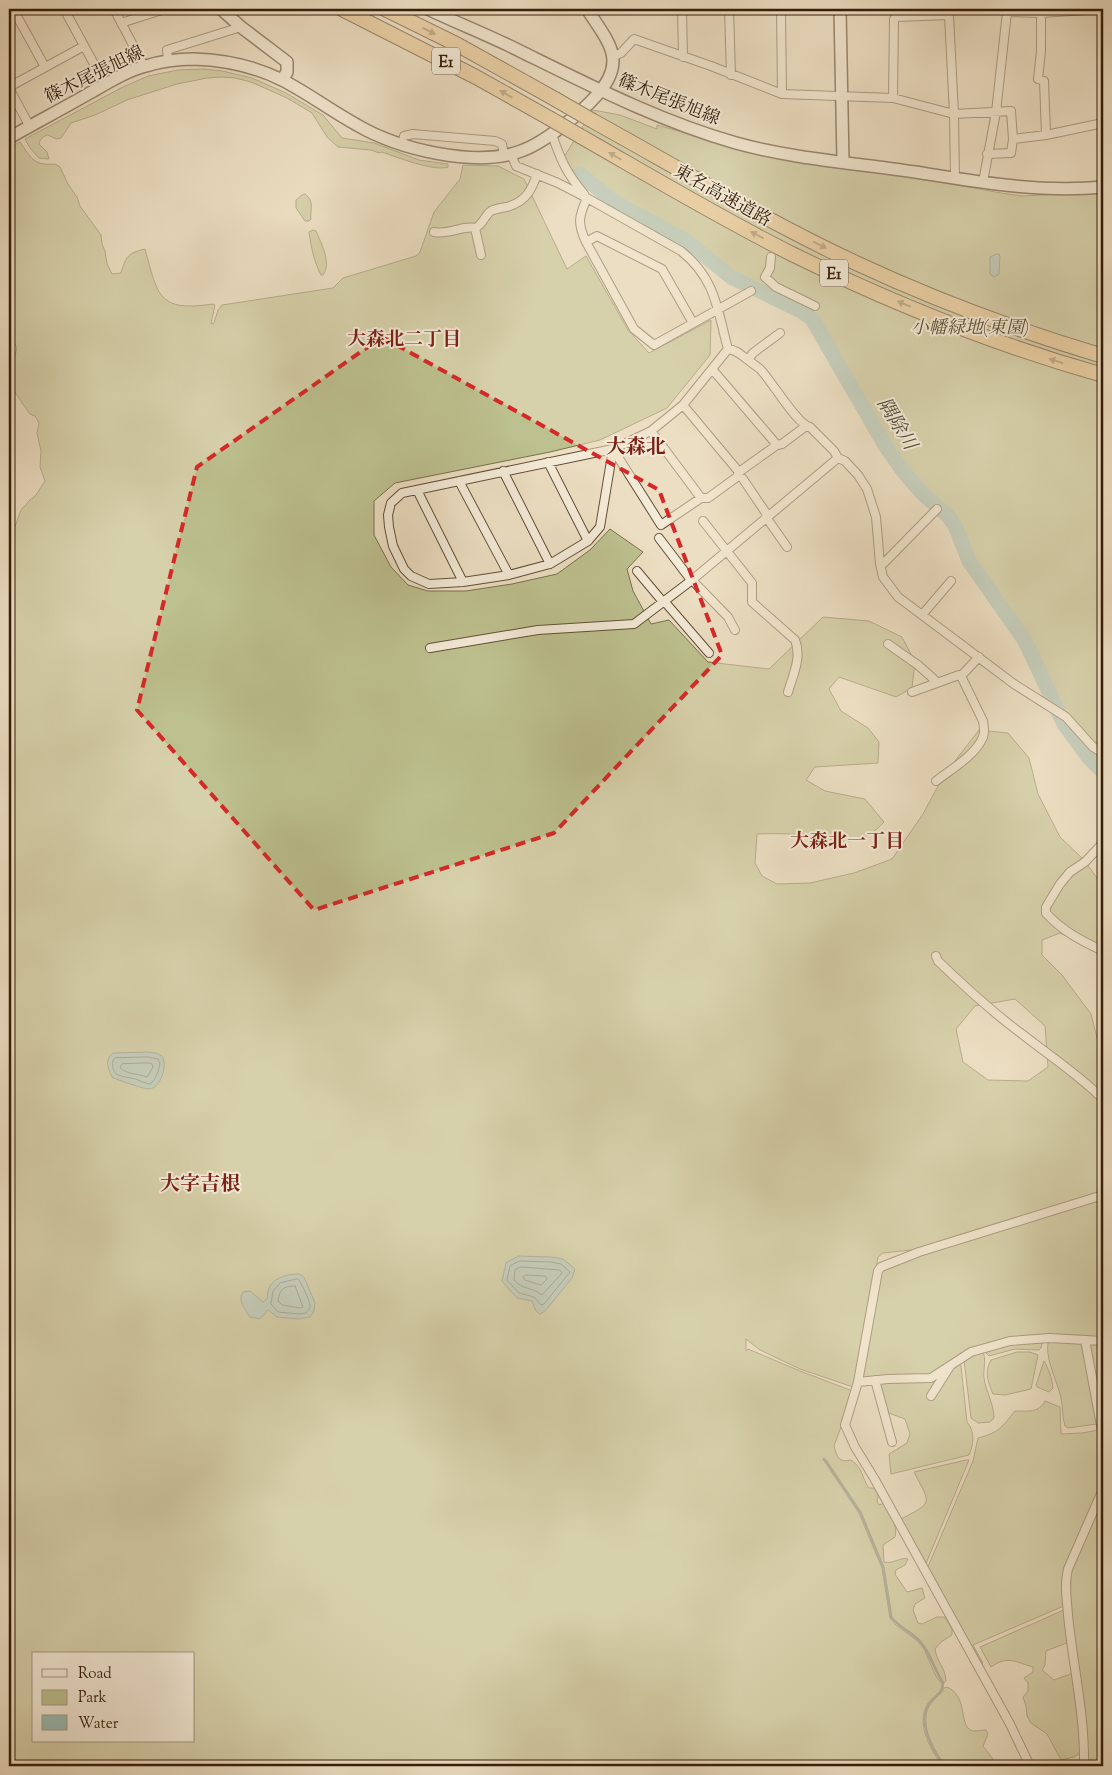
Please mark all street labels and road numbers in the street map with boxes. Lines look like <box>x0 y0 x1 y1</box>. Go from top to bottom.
street label: 篠木尾張旭線 <box>41 40 149 111</box>
road number: E1 <box>432 48 460 74</box>
street label: 篠木尾張旭線 <box>613 69 723 133</box>
street label: 東名高速道路 <box>668 159 776 234</box>
road number: E1 <box>820 260 848 286</box>

